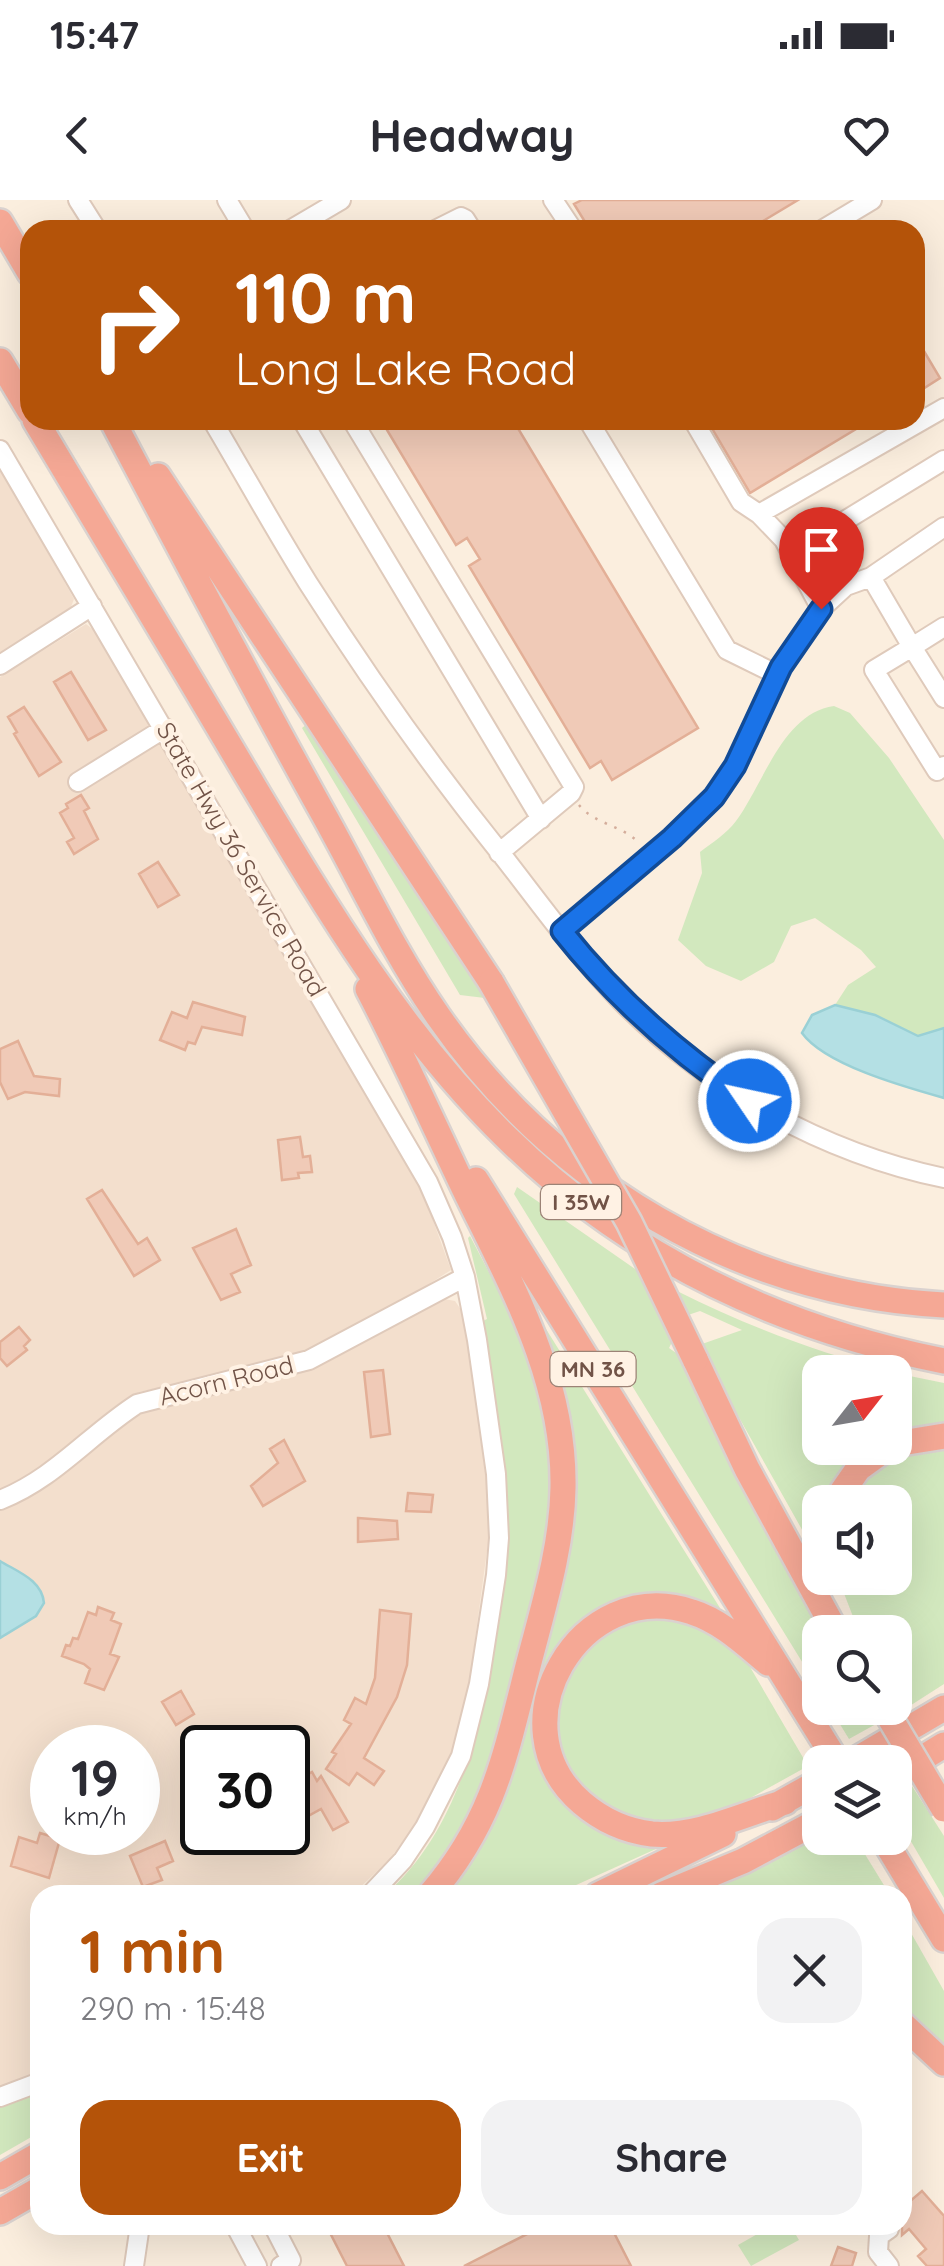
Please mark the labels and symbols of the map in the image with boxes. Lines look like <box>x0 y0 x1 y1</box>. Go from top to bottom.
pin <box>779 507 864 610</box>
street label: State Hwy 36 Service Road <box>151 716 333 1002</box>
position arrow <box>697 1049 801 1153</box>
road number: I 35W <box>541 1185 621 1219</box>
street label: Acorn Road <box>156 1348 296 1412</box>
road number: MN 36 <box>550 1352 636 1386</box>
north arrow <box>802 1355 912 1465</box>
speed limit sign: 30 <box>180 1725 310 1855</box>

